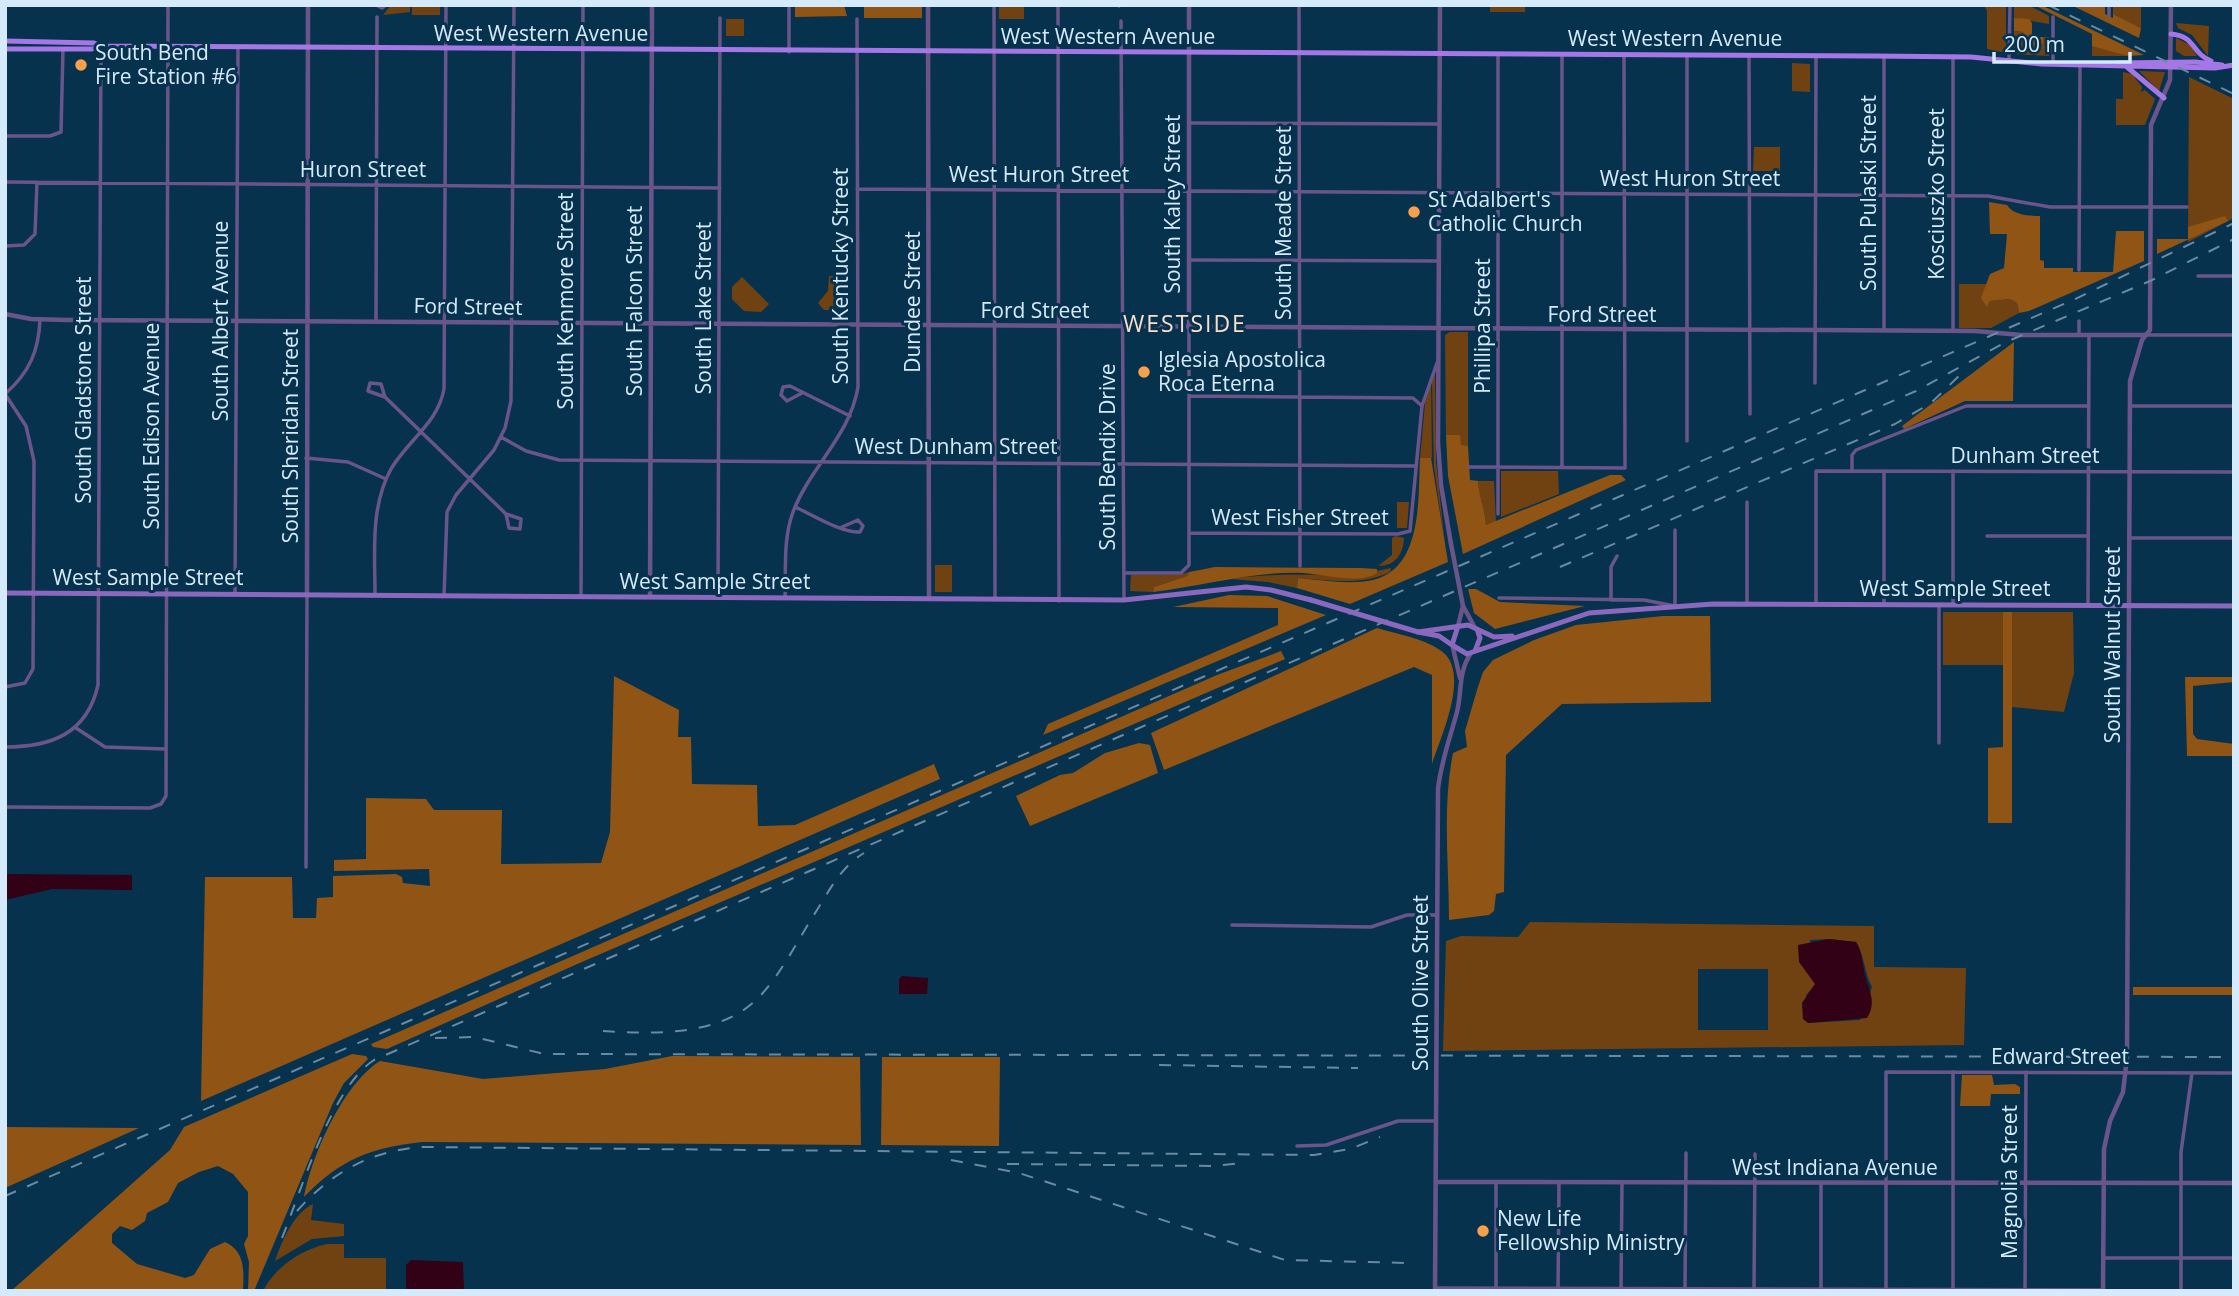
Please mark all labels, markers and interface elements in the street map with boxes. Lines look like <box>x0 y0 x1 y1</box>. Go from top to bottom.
street label: West Western Avenue <box>434 19 648 47</box>
scale bar <box>1994 21 2130 65</box>
street label: West Western Avenue <box>1001 22 1215 50</box>
street label: West Western Avenue <box>1568 24 1782 52</box>
text: 200 m <box>2004 30 2065 58</box>
place label: South Bend Fire Station #6 <box>95 38 237 90</box>
marker: South Bend Fire Station #6 <box>73 57 89 73</box>
street label: South Pulaski Street <box>1854 95 1882 291</box>
street label: Kosciuszko Street <box>1922 108 1950 280</box>
street label: South Kaley Street <box>1158 114 1186 294</box>
street label: South Meade Street <box>1269 126 1297 320</box>
street label: Huron Street <box>300 155 426 183</box>
street label: West Huron Street <box>949 160 1129 188</box>
street label: West Huron Street <box>1600 164 1780 192</box>
street label: South Kentucky Street <box>826 168 854 384</box>
place label: St Adalbert's Catholic Church <box>1428 185 1583 237</box>
street label: South Kenmore Street <box>551 193 579 409</box>
marker: St Adalbert's Catholic Church <box>1406 204 1422 220</box>
street label: South Falcon Street <box>620 206 648 396</box>
street label: South Albert Avenue <box>206 221 234 421</box>
street label: South Lake Street <box>689 222 717 394</box>
street label: Dundee Street <box>898 231 926 373</box>
street label: Phillipa Street <box>1468 258 1496 394</box>
street label: South Gladstone Street <box>69 277 97 503</box>
street label: Ford Street <box>413 291 523 321</box>
street label: Ford Street <box>980 296 1090 324</box>
street label: Ford Street <box>1547 300 1657 328</box>
district label: WESTSIDE <box>1123 307 1247 339</box>
street label: South Edison Avenue <box>137 323 165 529</box>
street label: South Sheridan Street <box>276 329 304 543</box>
place label: Iglesia Apostolica Roca Eterna <box>1158 345 1326 397</box>
street label: South Bendix Drive <box>1093 363 1121 551</box>
marker: Iglesia Apostolica Roca Eterna <box>1136 364 1152 380</box>
street label: West Dunham Street <box>854 432 1058 460</box>
street label: Dunham Street <box>1950 441 2100 469</box>
street label: West Fisher Street <box>1211 503 1389 531</box>
street label: South Walnut Street <box>2098 547 2126 743</box>
street label: West Sample Street <box>53 563 243 591</box>
street label: West Sample Street <box>620 567 810 595</box>
street label: West Sample Street <box>1860 574 2050 602</box>
street label: South Olive Street <box>1406 895 1434 1071</box>
street label: Edward Street <box>1991 1042 2129 1070</box>
street label: Magnolia Street <box>1995 1105 2023 1259</box>
street label: West Indiana Avenue <box>1732 1153 1938 1181</box>
place label: New Life Fellowship Ministry <box>1497 1204 1685 1256</box>
marker: New Life Fellowship Ministry <box>1475 1223 1491 1239</box>

